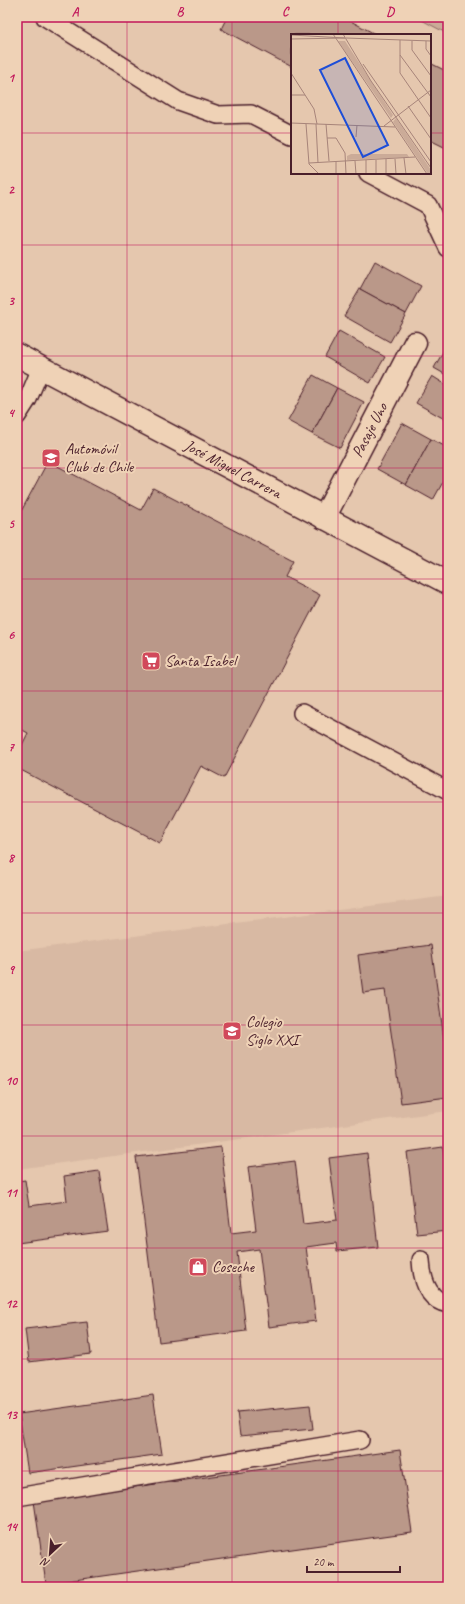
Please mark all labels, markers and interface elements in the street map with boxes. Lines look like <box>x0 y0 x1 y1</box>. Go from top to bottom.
text: A <box>72 4 80 20</box>
text: B <box>177 4 185 20</box>
text: C <box>282 4 290 20</box>
text: D <box>386 4 395 20</box>
inset map <box>291 34 431 174</box>
text: 1 <box>8 70 16 86</box>
text: 2 <box>8 182 15 198</box>
text: 3 <box>8 293 15 309</box>
street label: Pasaje Uno <box>347 398 393 461</box>
text: 4 <box>8 405 16 421</box>
street label: José Miguel Carrera <box>180 435 286 504</box>
place label: Automóvil Club de Chile <box>65 439 135 477</box>
school or university icon: Automóvil Club de Chile <box>40 447 62 469</box>
text: 5 <box>8 516 15 532</box>
text: 6 <box>8 627 15 643</box>
supermarket icon: Santa Isabel <box>140 650 162 672</box>
place label: Santa Isabel <box>165 651 239 671</box>
text: 7 <box>8 739 15 755</box>
text: 8 <box>8 850 16 866</box>
text: 9 <box>8 962 15 978</box>
place label: Colegio Siglo XXI <box>246 1012 302 1050</box>
school or university icon: Colegio Siglo XXI <box>221 1020 243 1042</box>
text: 10 <box>5 1073 18 1089</box>
text: 11 <box>5 1185 19 1201</box>
shop icon: Coseche <box>187 1256 209 1278</box>
place label: Coseche <box>212 1257 256 1277</box>
text: 12 <box>5 1296 18 1312</box>
text: 13 <box>5 1407 18 1423</box>
text: 14 <box>5 1519 19 1535</box>
north arrow <box>30 1534 70 1574</box>
scale bar <box>307 1548 400 1574</box>
text: N <box>38 1554 52 1571</box>
text: 20 m <box>313 1554 335 1570</box>

